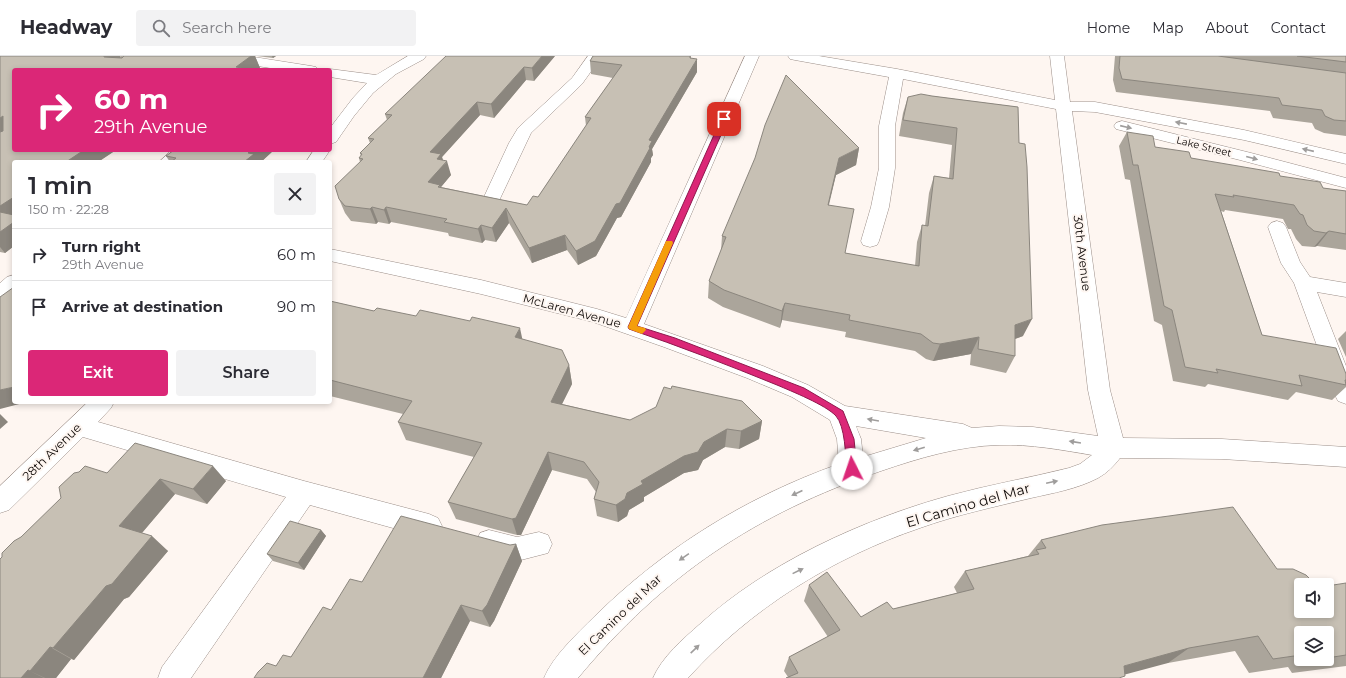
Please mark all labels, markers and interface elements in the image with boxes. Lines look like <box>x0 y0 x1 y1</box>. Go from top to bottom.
search box <box>136 10 416 46</box>
text: Headway <box>20 16 112 39</box>
icon: search <box>150 17 172 39</box>
text: Search here <box>182 18 272 37</box>
text: Home <box>1087 19 1130 37</box>
text: Map <box>1152 19 1183 37</box>
text: About <box>1205 19 1249 37</box>
text: Contact <box>1271 19 1326 37</box>
text: 60 m <box>94 82 168 116</box>
icon: right <box>28 84 80 136</box>
pin <box>707 102 741 136</box>
icon: arrive <box>713 108 735 130</box>
text: 29th Avenue <box>94 116 208 138</box>
one-way arrow <box>1175 120 1187 126</box>
one-way arrow <box>1120 125 1132 131</box>
street label: Lake Street <box>1175 133 1233 160</box>
one-way arrow <box>1302 146 1314 152</box>
one-way arrow <box>1247 155 1259 161</box>
text: 1 min <box>28 171 92 200</box>
button: close <box>274 173 316 215</box>
text: 150 m · 22:28 <box>28 201 109 217</box>
street label: 30th Avenue <box>1070 214 1095 292</box>
text: Turn right <box>62 237 141 256</box>
icon: right <box>28 244 50 266</box>
text: 60 m <box>277 245 316 264</box>
text: 29th Avenue <box>62 256 144 272</box>
street label: McLaren Avenue <box>521 290 623 331</box>
icon: arrive <box>28 296 50 318</box>
text: Arrive at destination <box>62 297 223 316</box>
text: 90 m <box>277 297 316 316</box>
button: Exit <box>28 350 168 396</box>
button: Share <box>176 350 316 396</box>
one-way arrow <box>866 416 879 422</box>
street label: 28th Avenue <box>19 420 84 483</box>
one-way arrow <box>1069 439 1081 445</box>
one-way arrow <box>913 446 925 452</box>
position arrow <box>831 448 873 490</box>
street label: El Camino del Mar <box>904 479 1032 531</box>
one-way arrow <box>1046 479 1058 485</box>
one-way arrow <box>791 490 803 496</box>
one-way arrow <box>679 553 689 561</box>
one-way arrow <box>792 568 804 575</box>
street label: El Camino del Mar <box>575 571 664 658</box>
map controls <box>1294 578 1334 666</box>
button: sound <box>1294 578 1334 618</box>
button: layers <box>1294 626 1334 666</box>
one-way arrow <box>690 645 699 654</box>

